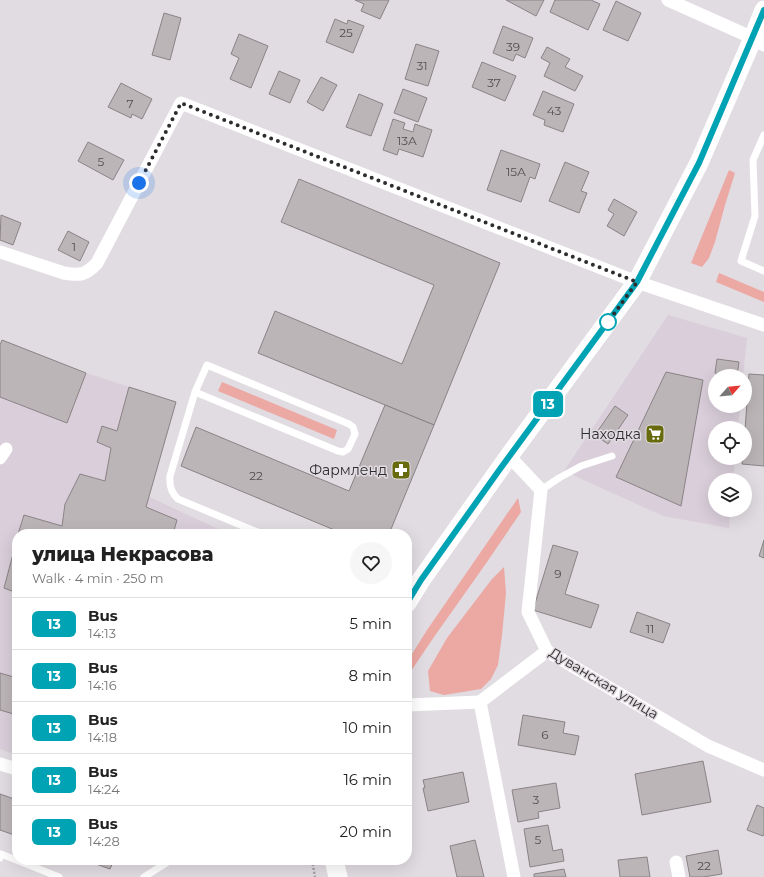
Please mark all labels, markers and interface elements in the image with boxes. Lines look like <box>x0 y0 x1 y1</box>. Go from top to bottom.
house number: 25 <box>339 25 353 40</box>
house number: 39 <box>506 39 520 54</box>
house number: 31 <box>416 58 428 73</box>
house number: 37 <box>487 75 501 90</box>
house number: 7 <box>126 96 134 111</box>
house number: 43 <box>547 103 561 118</box>
house number: 13А <box>397 133 417 148</box>
house number: 5 <box>98 154 105 169</box>
house number: 15А <box>506 164 526 179</box>
your location <box>129 173 149 193</box>
house number: 1 <box>72 239 76 254</box>
unlabelled marker <box>599 313 617 331</box>
north arrow <box>708 369 752 413</box>
map controls <box>708 369 752 517</box>
line badge: 13 <box>530 391 566 417</box>
text: 13 <box>541 395 555 413</box>
button: locate <box>708 421 752 465</box>
supermarket icon: Находка <box>644 423 666 445</box>
place label: Находка <box>580 425 641 443</box>
pharmacy icon: Фармленд <box>390 459 412 481</box>
place label: Фармленд <box>309 461 387 479</box>
house number: 22 <box>249 468 263 483</box>
button: layers <box>708 473 752 517</box>
button: heart <box>350 542 392 584</box>
text: улица Некрасова <box>32 543 213 566</box>
house number: 9 <box>554 566 562 581</box>
text: Walk · 4 min · 250 m <box>32 570 163 586</box>
text: Bus <box>88 606 118 625</box>
text: 5 min <box>349 614 392 633</box>
text: 13 <box>47 615 61 633</box>
house number: 11 <box>646 621 654 636</box>
text: 14:13 <box>88 625 116 641</box>
street label: Дуванская улица <box>546 643 662 723</box>
text: Bus <box>88 658 118 677</box>
text: 8 min <box>348 666 392 685</box>
text: 13 <box>47 667 61 685</box>
text: 14:16 <box>88 677 117 693</box>
text: Bus <box>88 710 118 729</box>
text: 10 min <box>343 718 392 737</box>
text: 13 <box>47 719 61 737</box>
house number: 6 <box>541 727 549 742</box>
text: 14:18 <box>88 729 117 745</box>
text: Bus <box>88 762 118 781</box>
text: 16 min <box>343 770 392 789</box>
text: 13 <box>47 771 61 789</box>
text: 14:24 <box>88 781 120 797</box>
house number: 3 <box>533 792 540 807</box>
text: Bus <box>88 814 118 833</box>
text: 20 min <box>340 822 392 841</box>
text: 13 <box>47 823 61 841</box>
house number: 5 <box>535 832 542 847</box>
text: 14:28 <box>88 833 120 849</box>
house number: 22 <box>697 858 711 873</box>

